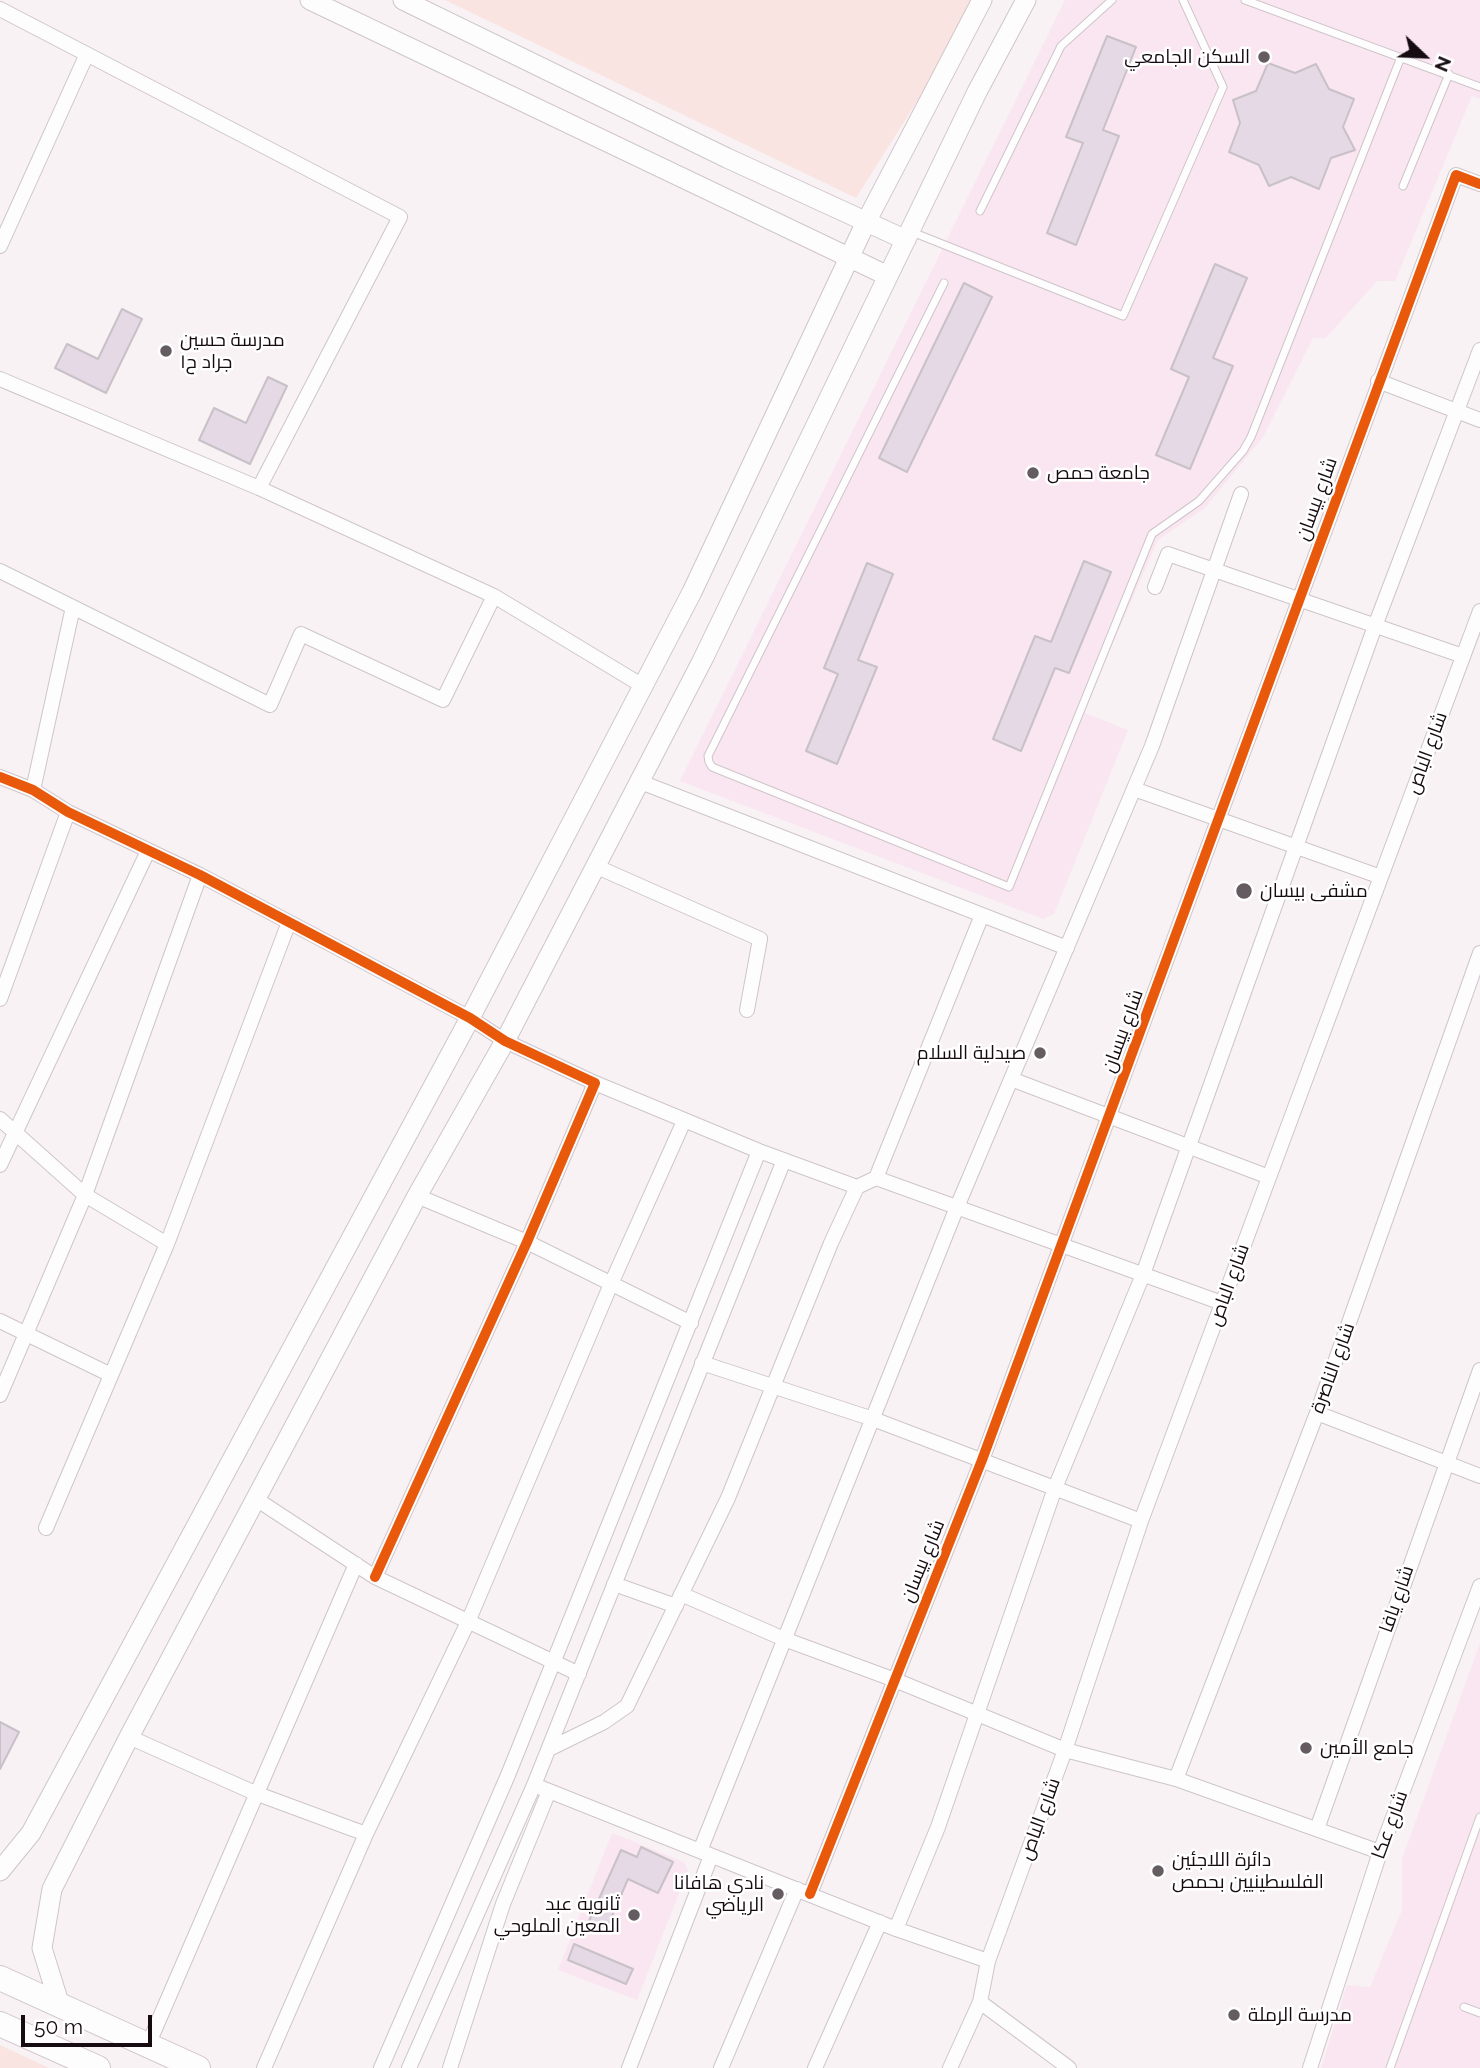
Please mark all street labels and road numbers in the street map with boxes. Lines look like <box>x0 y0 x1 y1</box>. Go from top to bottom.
street label: شارع بيسان <box>1291 454 1343 544</box>
street label: شارع الباص <box>1402 709 1452 797</box>
street label: شارع بيسان <box>1097 986 1149 1076</box>
street label: شارع الباص <box>1204 1241 1254 1329</box>
street label: شارع الناصرة <box>1306 1320 1360 1416</box>
street label: شارع بيسان <box>896 1516 950 1606</box>
street label: شارع يافا <box>1375 1562 1419 1636</box>
street label: شارع الباص <box>1015 1775 1065 1863</box>
street label: شارع عكا <box>1367 1788 1413 1862</box>

